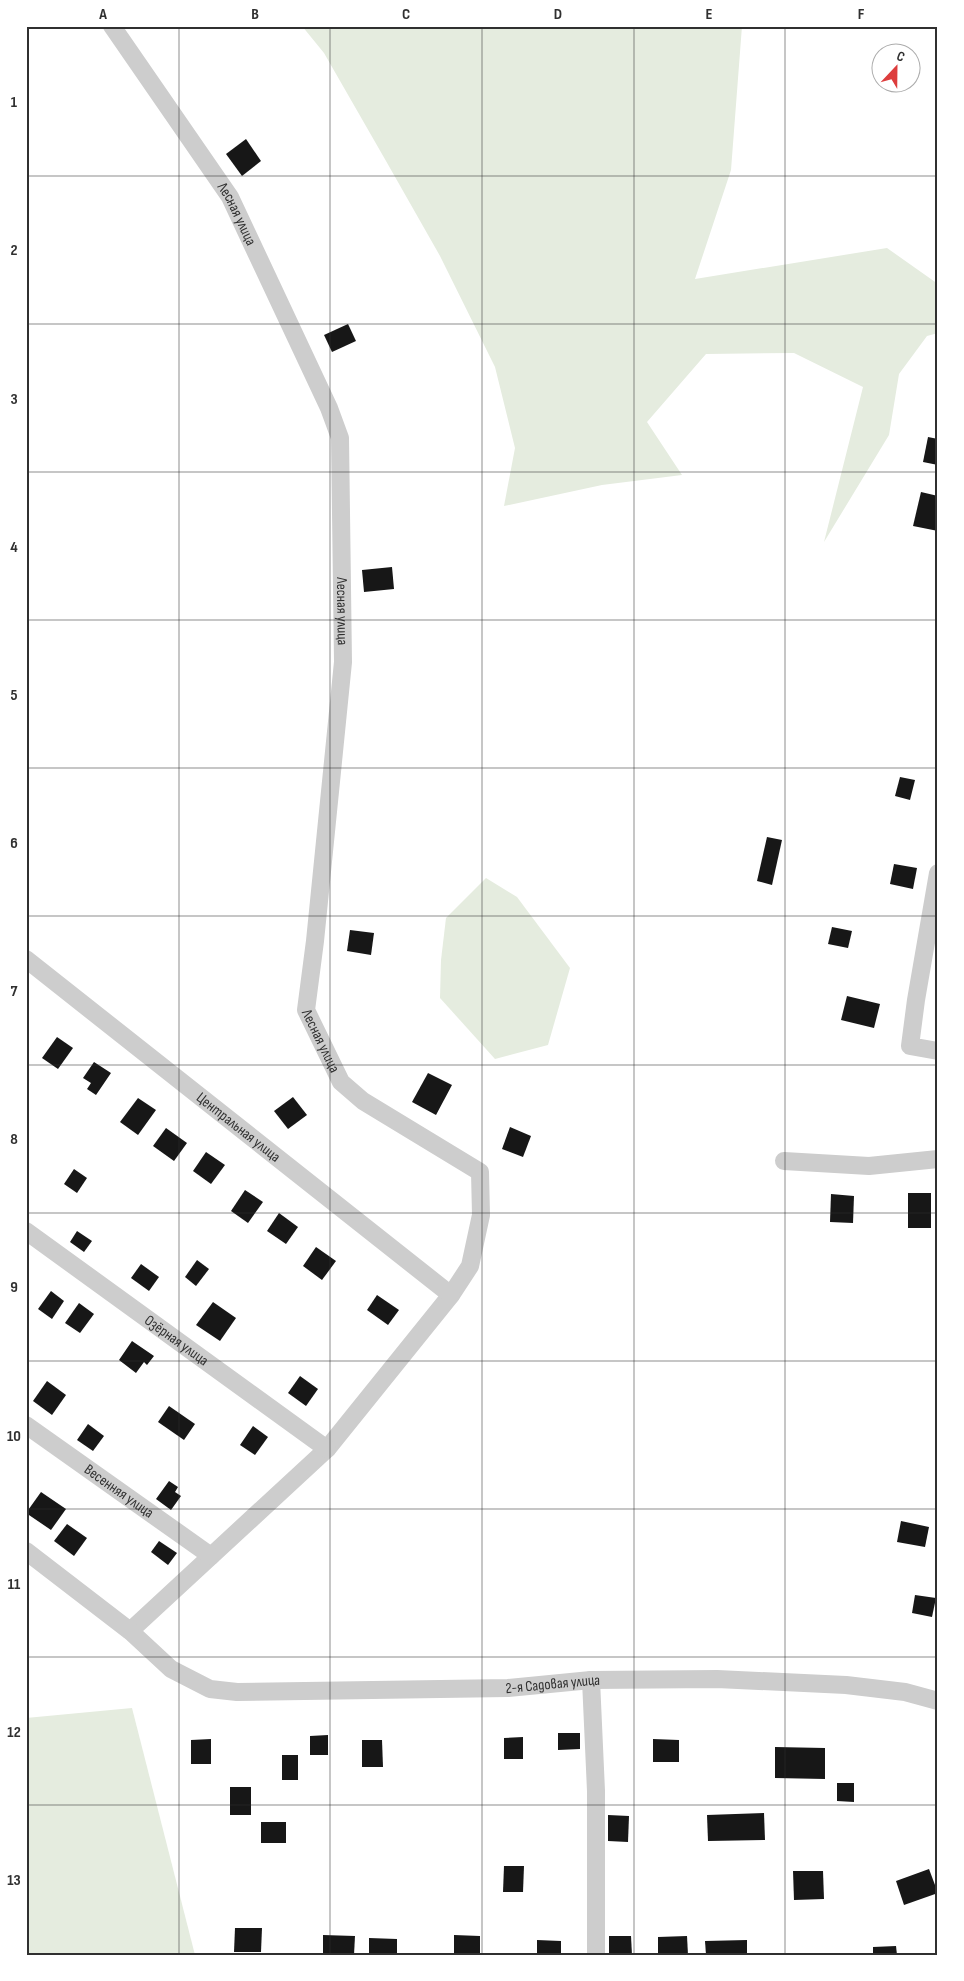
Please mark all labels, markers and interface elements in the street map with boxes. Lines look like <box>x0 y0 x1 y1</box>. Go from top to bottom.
text: A <box>98 5 107 24</box>
text: B <box>251 5 259 24</box>
text: C <box>402 5 410 24</box>
text: D <box>554 5 562 24</box>
text: E <box>706 5 713 24</box>
text: F <box>858 5 865 24</box>
north arrow <box>872 42 922 92</box>
text: С <box>894 47 907 66</box>
text: 1 <box>11 93 18 112</box>
street label: Лесная улица <box>212 178 260 249</box>
text: 2 <box>10 241 18 260</box>
text: 3 <box>10 390 18 409</box>
text: 4 <box>10 538 18 557</box>
street label: Лесная улица <box>332 576 352 646</box>
text: 5 <box>10 686 18 705</box>
text: 6 <box>10 834 18 853</box>
text: 7 <box>11 982 18 1001</box>
street label: Лесная улица <box>297 1005 344 1076</box>
street label: Центральная улица <box>192 1088 284 1167</box>
text: 8 <box>10 1130 18 1149</box>
text: 9 <box>10 1278 18 1297</box>
street label: Озёрная улица <box>141 1311 212 1370</box>
text: 10 <box>7 1427 21 1446</box>
street label: Весенняя улица <box>80 1460 157 1523</box>
text: 11 <box>8 1575 21 1594</box>
street label: 2-я Садовая улица <box>505 1671 600 1698</box>
text: 12 <box>7 1723 21 1742</box>
text: 13 <box>7 1871 21 1890</box>

